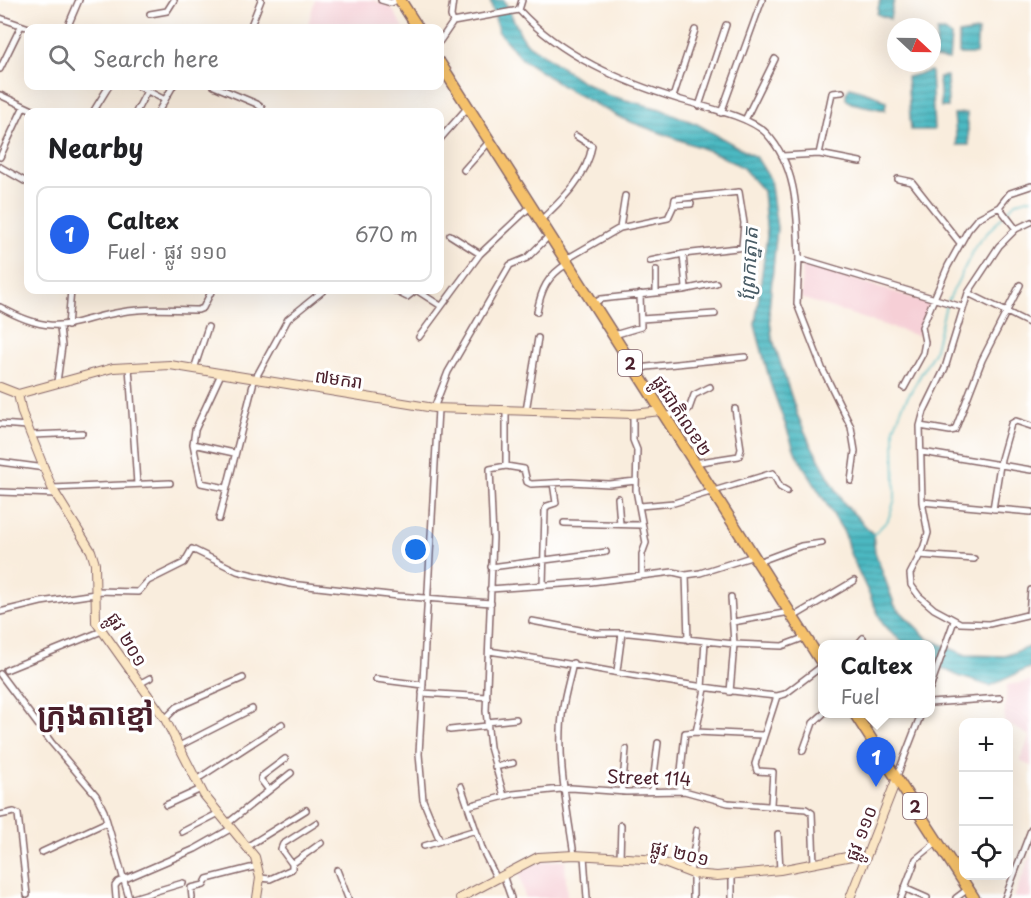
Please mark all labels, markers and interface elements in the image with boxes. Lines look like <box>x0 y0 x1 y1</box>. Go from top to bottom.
north arrow <box>887 18 941 72</box>
search box <box>24 24 444 90</box>
icon: search <box>45 41 78 74</box>
text: Search here <box>93 41 219 74</box>
text: Nearby <box>48 128 143 167</box>
text: Caltex <box>107 203 179 236</box>
text: 1 <box>65 219 74 249</box>
text: 670 m <box>355 219 418 249</box>
water label: ព្រែកត្នោត <box>731 225 765 302</box>
text: Fuel · ផ្លូវ ១១០ <box>107 236 227 266</box>
road number: 2 <box>618 350 642 376</box>
street label: ៧មករា <box>313 361 365 395</box>
street label: ផ្លូវជាតិលេខ២ <box>643 369 719 463</box>
your location <box>401 535 430 564</box>
street label: ផ្លូវ ២០១ <box>97 607 155 674</box>
popup <box>818 640 935 718</box>
text: Caltex <box>841 648 912 681</box>
text: Fuel <box>841 681 880 711</box>
district label: ក្រុងតាខ្មៅ <box>38 690 154 735</box>
map controls <box>959 718 1013 880</box>
button: + <box>959 718 1013 772</box>
pin: 1 <box>856 738 896 787</box>
street label: Street 114 <box>606 762 692 792</box>
button: − <box>959 772 1013 826</box>
road number: 2 <box>903 793 927 819</box>
street label: ផ្លូវ ១១០ <box>837 801 887 866</box>
button: locate <box>959 826 1013 880</box>
street label: ផ្លូវ ២០១ <box>647 832 712 876</box>

